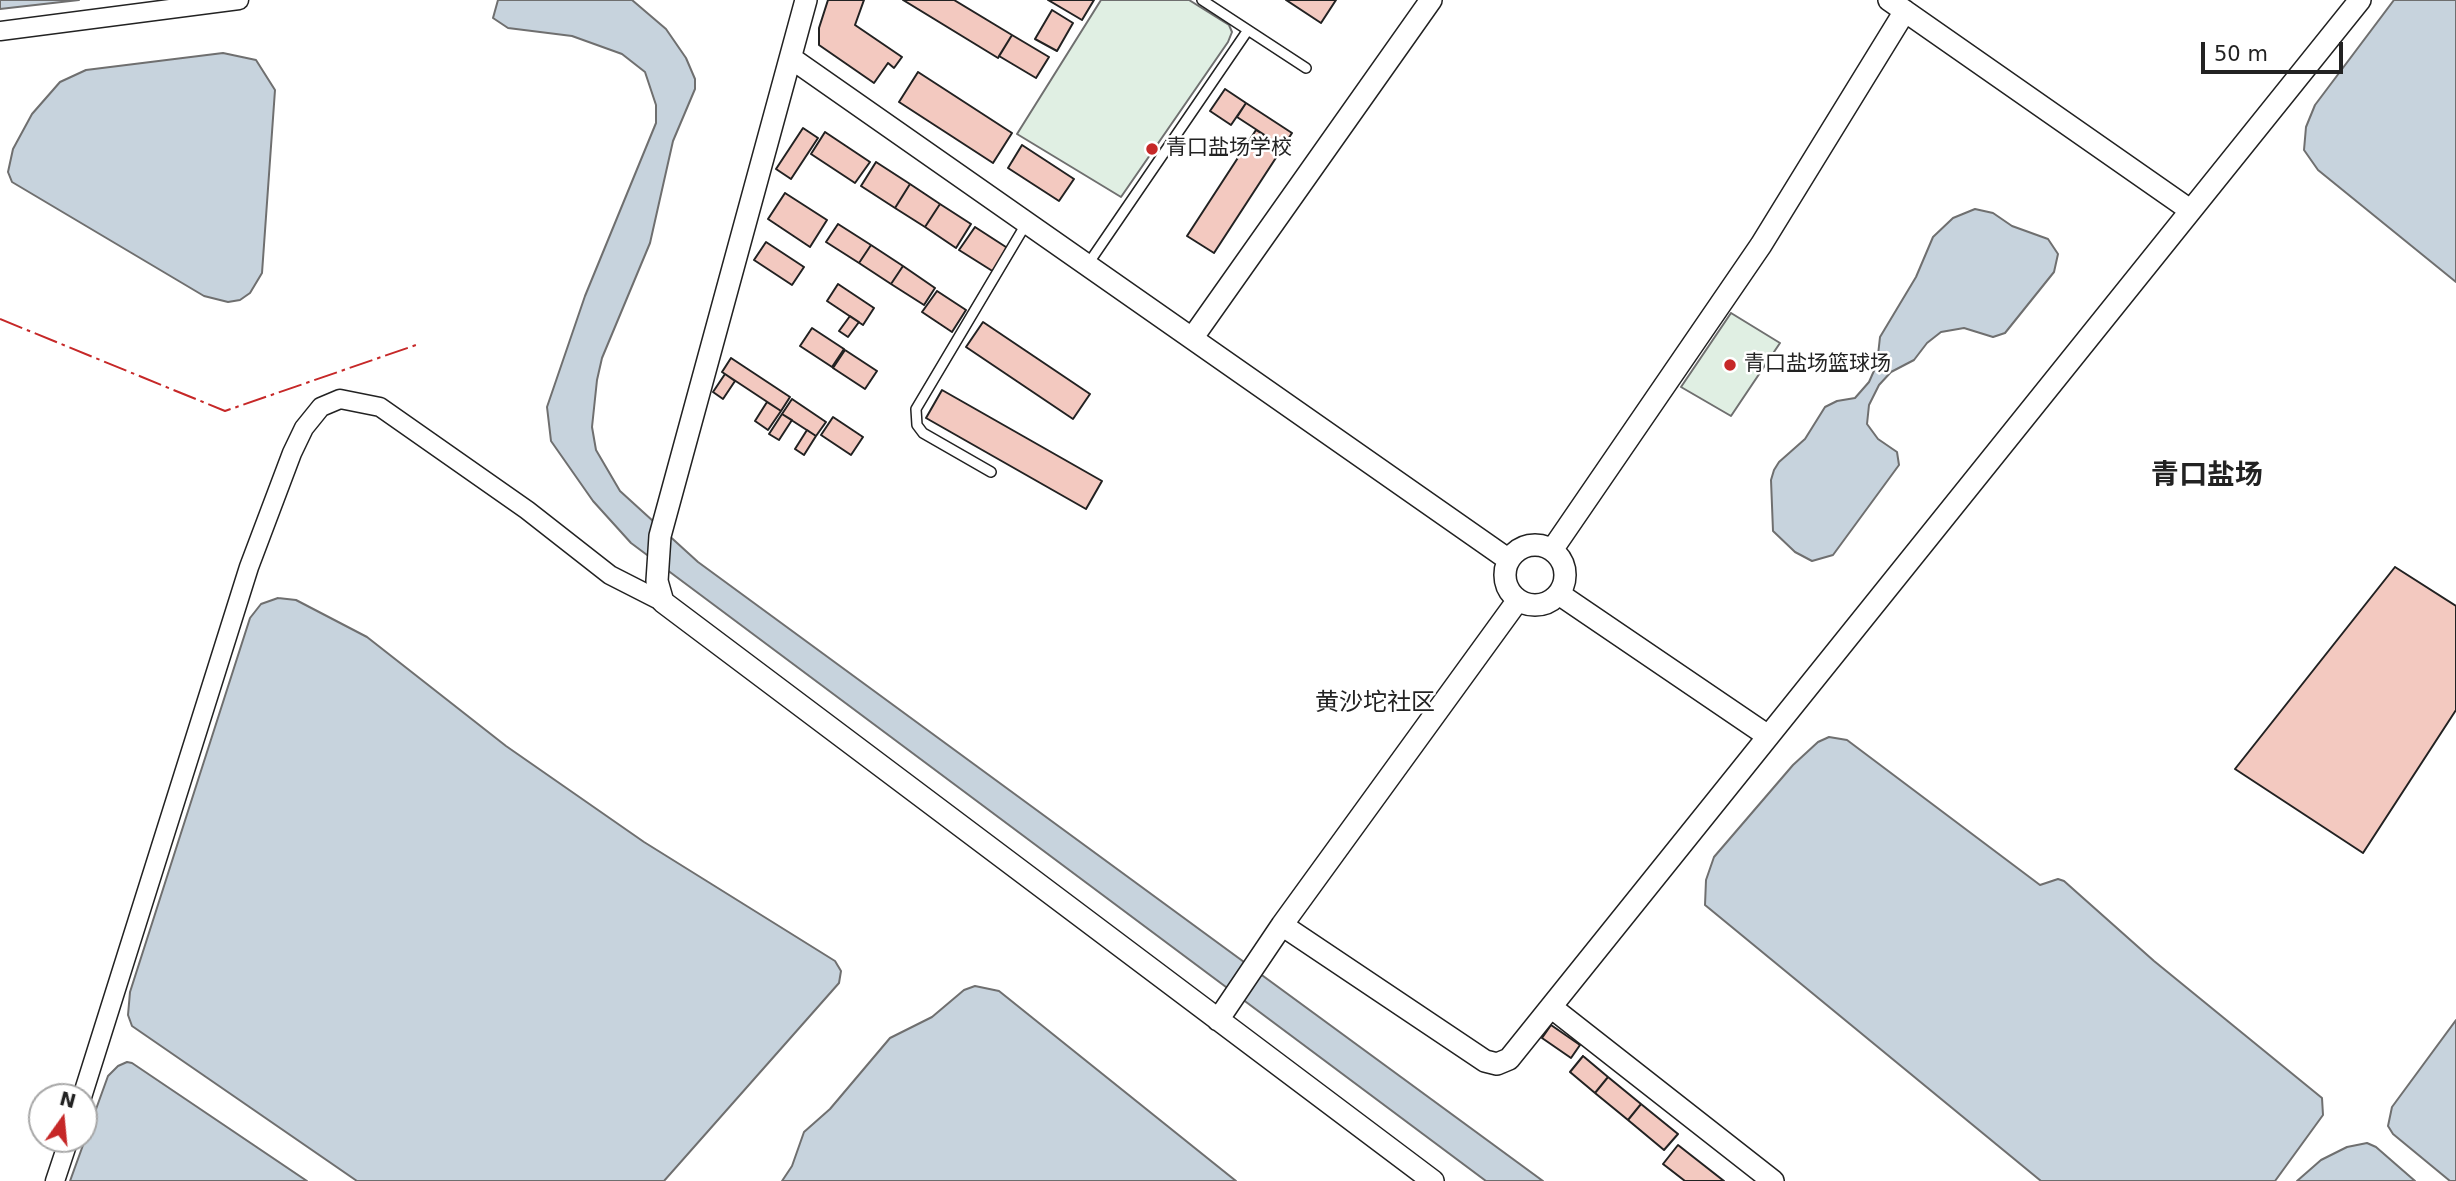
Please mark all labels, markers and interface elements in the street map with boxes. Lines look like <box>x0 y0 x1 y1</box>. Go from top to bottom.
scale bar <box>2204 28 2346 72</box>
text: 50 m <box>2214 42 2268 66</box>
place label: 青口盐场学校 <box>1166 136 1292 162</box>
marker: 青口盐场学校 <box>1144 141 1160 157</box>
place label: 青口盐场篮球场 <box>1744 352 1891 378</box>
marker: 青口盐场篮球场 <box>1722 357 1738 373</box>
district label: 青口盐场 <box>2151 460 2263 494</box>
district label: 黄沙坨社区 <box>1315 690 1435 718</box>
north arrow <box>28 1083 98 1153</box>
text: N <box>57 1087 78 1112</box>

